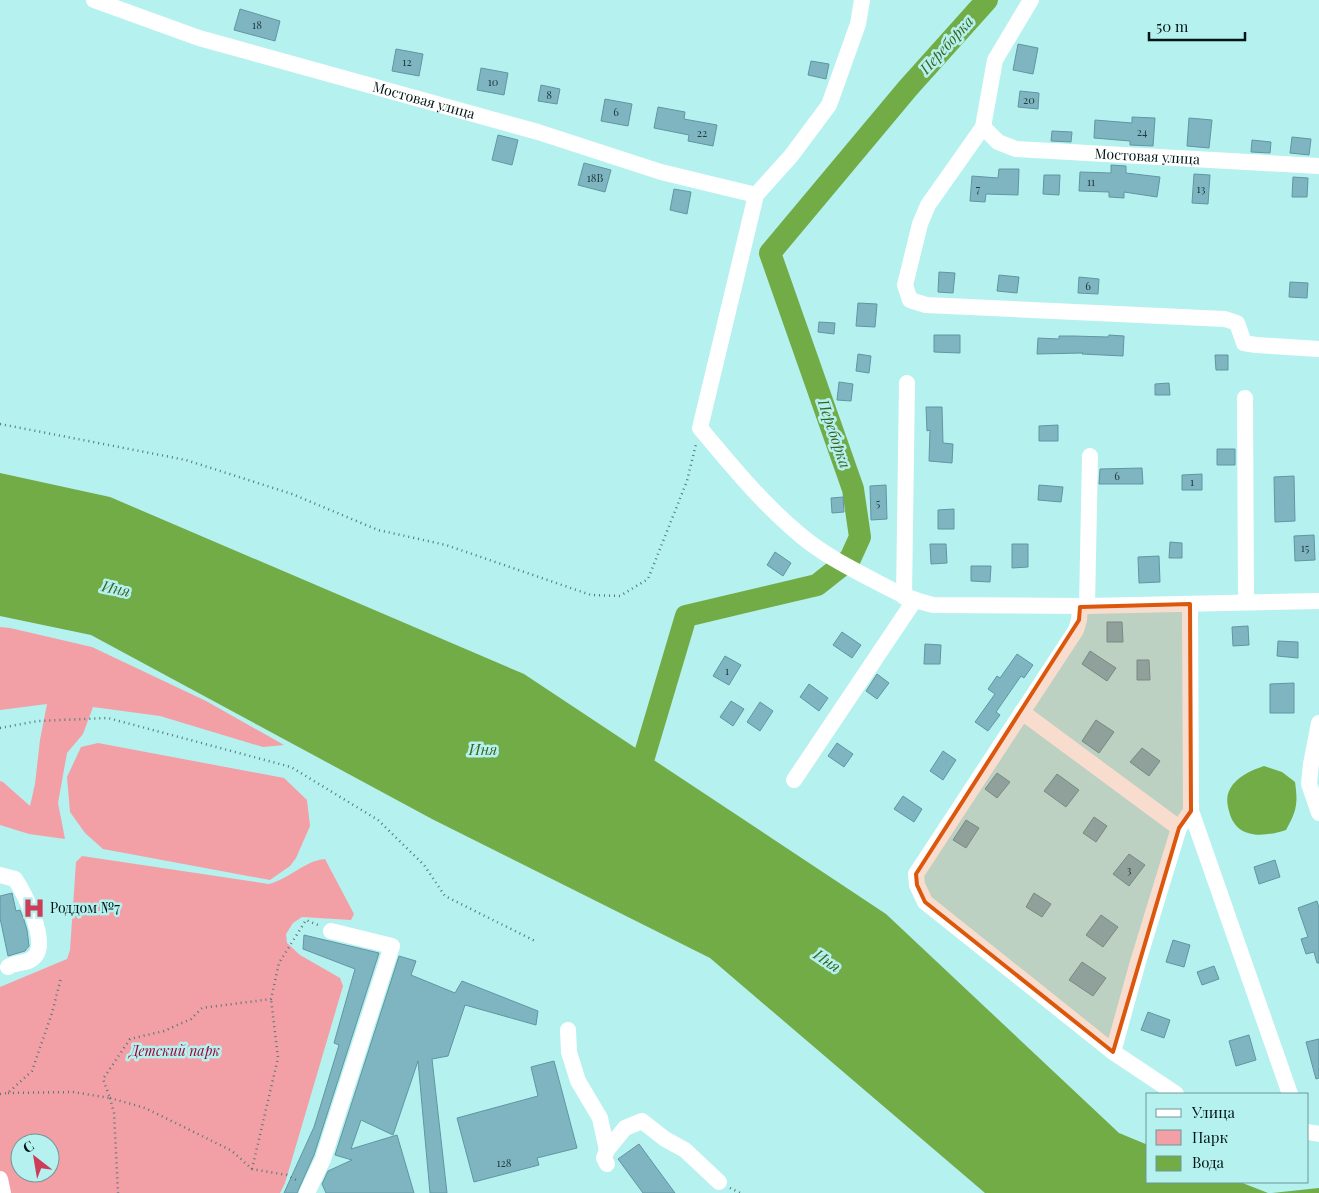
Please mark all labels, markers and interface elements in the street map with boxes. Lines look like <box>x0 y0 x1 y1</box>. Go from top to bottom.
scale bar <box>1149 10 1245 42</box>
water label: Переборка <box>914 11 978 78</box>
text: 50 m <box>1156 16 1189 36</box>
house number: 18 <box>252 17 262 32</box>
house number: 12 <box>402 54 412 69</box>
house number: 10 <box>488 74 499 89</box>
street label: Мостовая улица <box>371 77 477 123</box>
house number: 8 <box>546 87 552 102</box>
house number: 20 <box>1023 92 1035 107</box>
house number: 6 <box>613 104 619 119</box>
house number: 24 <box>1137 124 1148 139</box>
house number: 22 <box>697 125 707 140</box>
street label: Мостовая улица <box>1094 143 1200 168</box>
house number: 18В <box>587 170 603 185</box>
house number: 11 <box>1087 174 1095 189</box>
house number: 7 <box>976 181 981 196</box>
house number: 13 <box>1197 181 1205 196</box>
house number: 6 <box>1085 278 1091 293</box>
water label: Переборка <box>814 396 856 471</box>
house number: 6 <box>1114 468 1120 483</box>
house number: 1 <box>1190 474 1194 489</box>
house number: 5 <box>876 495 881 510</box>
house number: 15 <box>1301 540 1310 555</box>
water label: Иня <box>99 575 132 601</box>
house number: 1 <box>725 663 729 678</box>
water label: Иня <box>468 739 497 759</box>
house number: 3 <box>1127 862 1132 877</box>
hospital icon: Роддом №7 <box>21 895 47 921</box>
place label: Роддом №7 <box>50 898 120 917</box>
water label: Иня <box>809 943 845 976</box>
park label: Детский парк <box>127 1041 220 1060</box>
legend <box>1146 1093 1309 1183</box>
text: Улица <box>1191 1102 1235 1122</box>
text: Парк <box>1192 1127 1228 1147</box>
north arrow <box>10 1133 60 1183</box>
text: С <box>19 1136 37 1157</box>
text: Вода <box>1192 1152 1225 1172</box>
house number: 128 <box>496 1155 512 1170</box>

